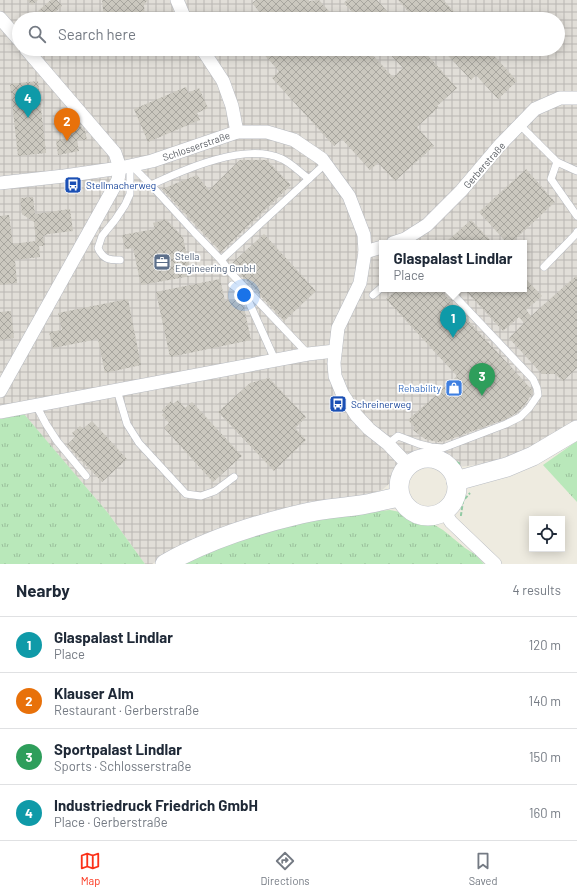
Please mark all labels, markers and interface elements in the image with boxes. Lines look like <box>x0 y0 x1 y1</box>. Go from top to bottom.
search box <box>12 12 565 56</box>
icon: search <box>26 23 48 45</box>
text: Search here <box>58 25 136 43</box>
pin: 4 <box>15 85 41 118</box>
pin: 2 <box>54 108 80 141</box>
street label: Schlosserstraße <box>161 129 231 163</box>
street label: Gerberstraße <box>461 139 507 191</box>
bus stop icon: Stellmacherweg <box>63 175 83 195</box>
place label: Stellmacherweg <box>86 179 156 191</box>
popup <box>379 240 527 292</box>
text: Glaspalast Lindlar <box>394 249 512 267</box>
place label: Stella Engineering GmbH <box>175 250 256 274</box>
office icon: Stella Engineering GmbH <box>152 252 172 272</box>
text: Place <box>394 267 425 283</box>
your location <box>234 285 254 305</box>
pin: 1 <box>440 305 466 338</box>
pin: 3 <box>469 363 495 396</box>
shop icon: Rehability <box>444 378 464 398</box>
place label: Rehability <box>398 382 441 394</box>
bus stop icon: Schreinerweg <box>328 394 348 414</box>
place label: Schreinerweg <box>351 398 411 410</box>
map controls <box>529 516 565 552</box>
button: locate <box>529 516 565 552</box>
text: Nearby <box>16 580 70 600</box>
text: 4 results <box>513 582 561 598</box>
text: Glaspalast Lindlar <box>54 628 173 646</box>
text: 1 <box>27 637 31 653</box>
text: 120 m <box>529 637 561 653</box>
text: Place <box>54 646 85 662</box>
text: Klauser Alm <box>54 684 134 702</box>
text: 2 <box>25 693 33 709</box>
text: 140 m <box>529 693 561 709</box>
text: Restaurant · Gerberstraße <box>54 702 199 718</box>
text: Sportpalast Lindlar <box>54 740 182 758</box>
text: 3 <box>25 749 33 765</box>
text: 150 m <box>529 749 561 765</box>
text: Sports · Schlosserstraße <box>54 758 191 774</box>
text: Industriedruck Friedrich GmbH <box>54 796 258 814</box>
text: 4 <box>25 805 33 821</box>
text: 160 m <box>529 805 561 821</box>
text: Place · Gerberstraße <box>54 814 168 830</box>
tab: Map <box>79 850 101 887</box>
tab: Directions <box>260 850 310 887</box>
tab: Saved <box>469 850 498 887</box>

